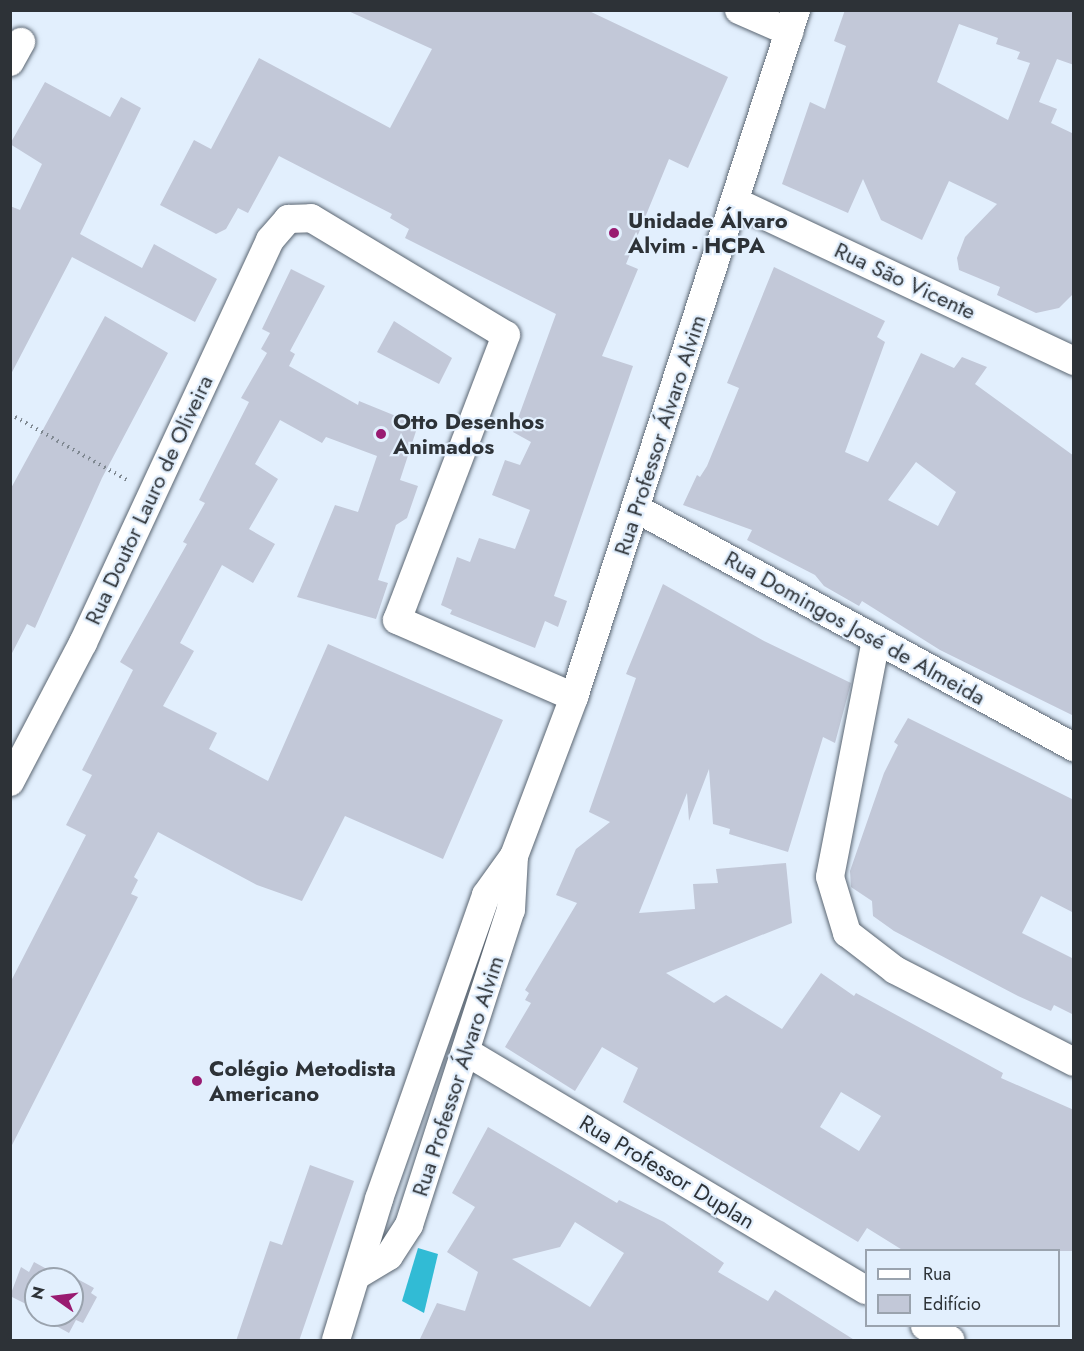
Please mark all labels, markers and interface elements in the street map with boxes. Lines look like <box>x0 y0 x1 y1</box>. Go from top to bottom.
place label: Unidade Álvaro Alvim - HCPA <box>628 207 788 258</box>
marker: Unidade Álvaro Alvim - HCPA <box>605 224 623 242</box>
street label: Rua São Vicente <box>830 237 980 325</box>
street label: Rua Professor Álvaro Alvim <box>609 311 711 559</box>
street label: Rua Doutor Lauro de Oliveira <box>80 371 218 629</box>
place label: Otto Desenhos Animados <box>393 408 544 460</box>
marker: Otto Desenhos Animados <box>374 427 388 441</box>
street label: Rua Domingos José de Almeida <box>720 545 990 711</box>
street label: Rua Professor Álvaro Alvim <box>407 952 509 1200</box>
place label: Colégio Metodista Americano <box>209 1055 396 1106</box>
marker: Colégio Metodista Americano <box>190 1074 204 1088</box>
street label: Rua Professor Duplan <box>575 1109 759 1235</box>
legend <box>865 1249 1060 1327</box>
text: Rua <box>923 1261 951 1287</box>
north arrow <box>24 1267 84 1327</box>
text: N <box>25 1284 51 1302</box>
text: Edifício <box>923 1291 981 1317</box>

